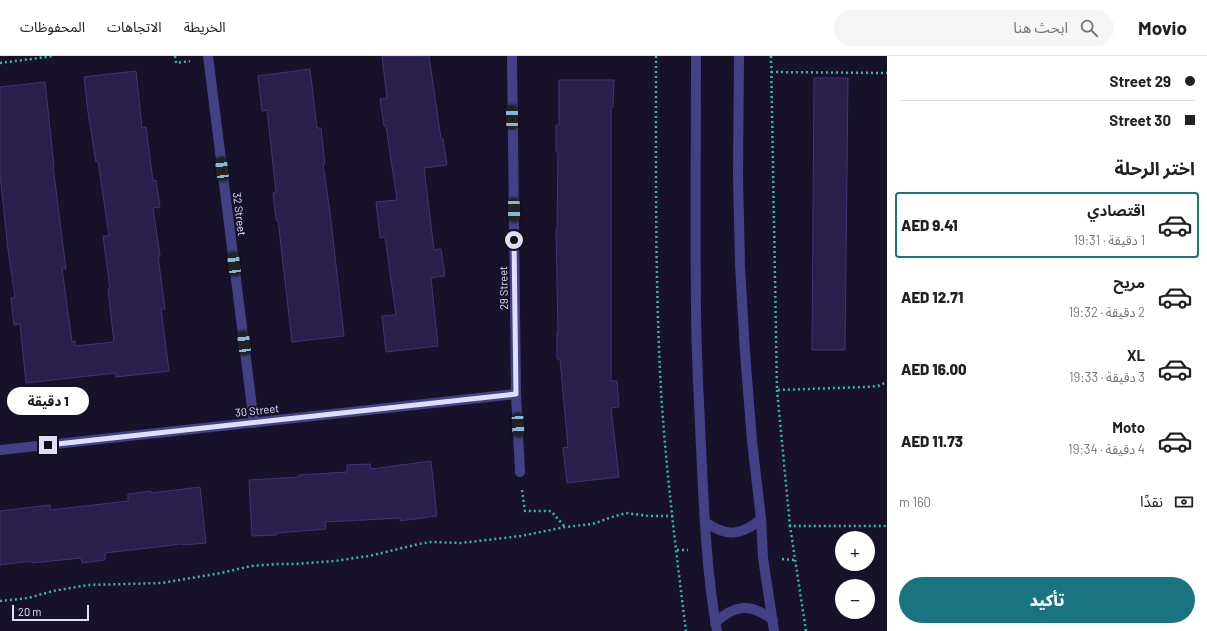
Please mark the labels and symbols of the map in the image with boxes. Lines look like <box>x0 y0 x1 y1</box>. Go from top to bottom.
car <box>506 105 518 129</box>
car <box>215 156 229 182</box>
street label: 32 Street <box>231 191 249 237</box>
car <box>508 198 520 222</box>
route start <box>505 231 523 249</box>
car <box>227 251 241 277</box>
street label: 29 Street <box>496 266 510 310</box>
car <box>237 330 251 356</box>
callout: 1 دقيقة <box>7 387 89 415</box>
street label: 30 Street <box>234 401 280 419</box>
car <box>511 413 525 437</box>
route end <box>39 436 57 454</box>
scale bar <box>12 603 89 622</box>

